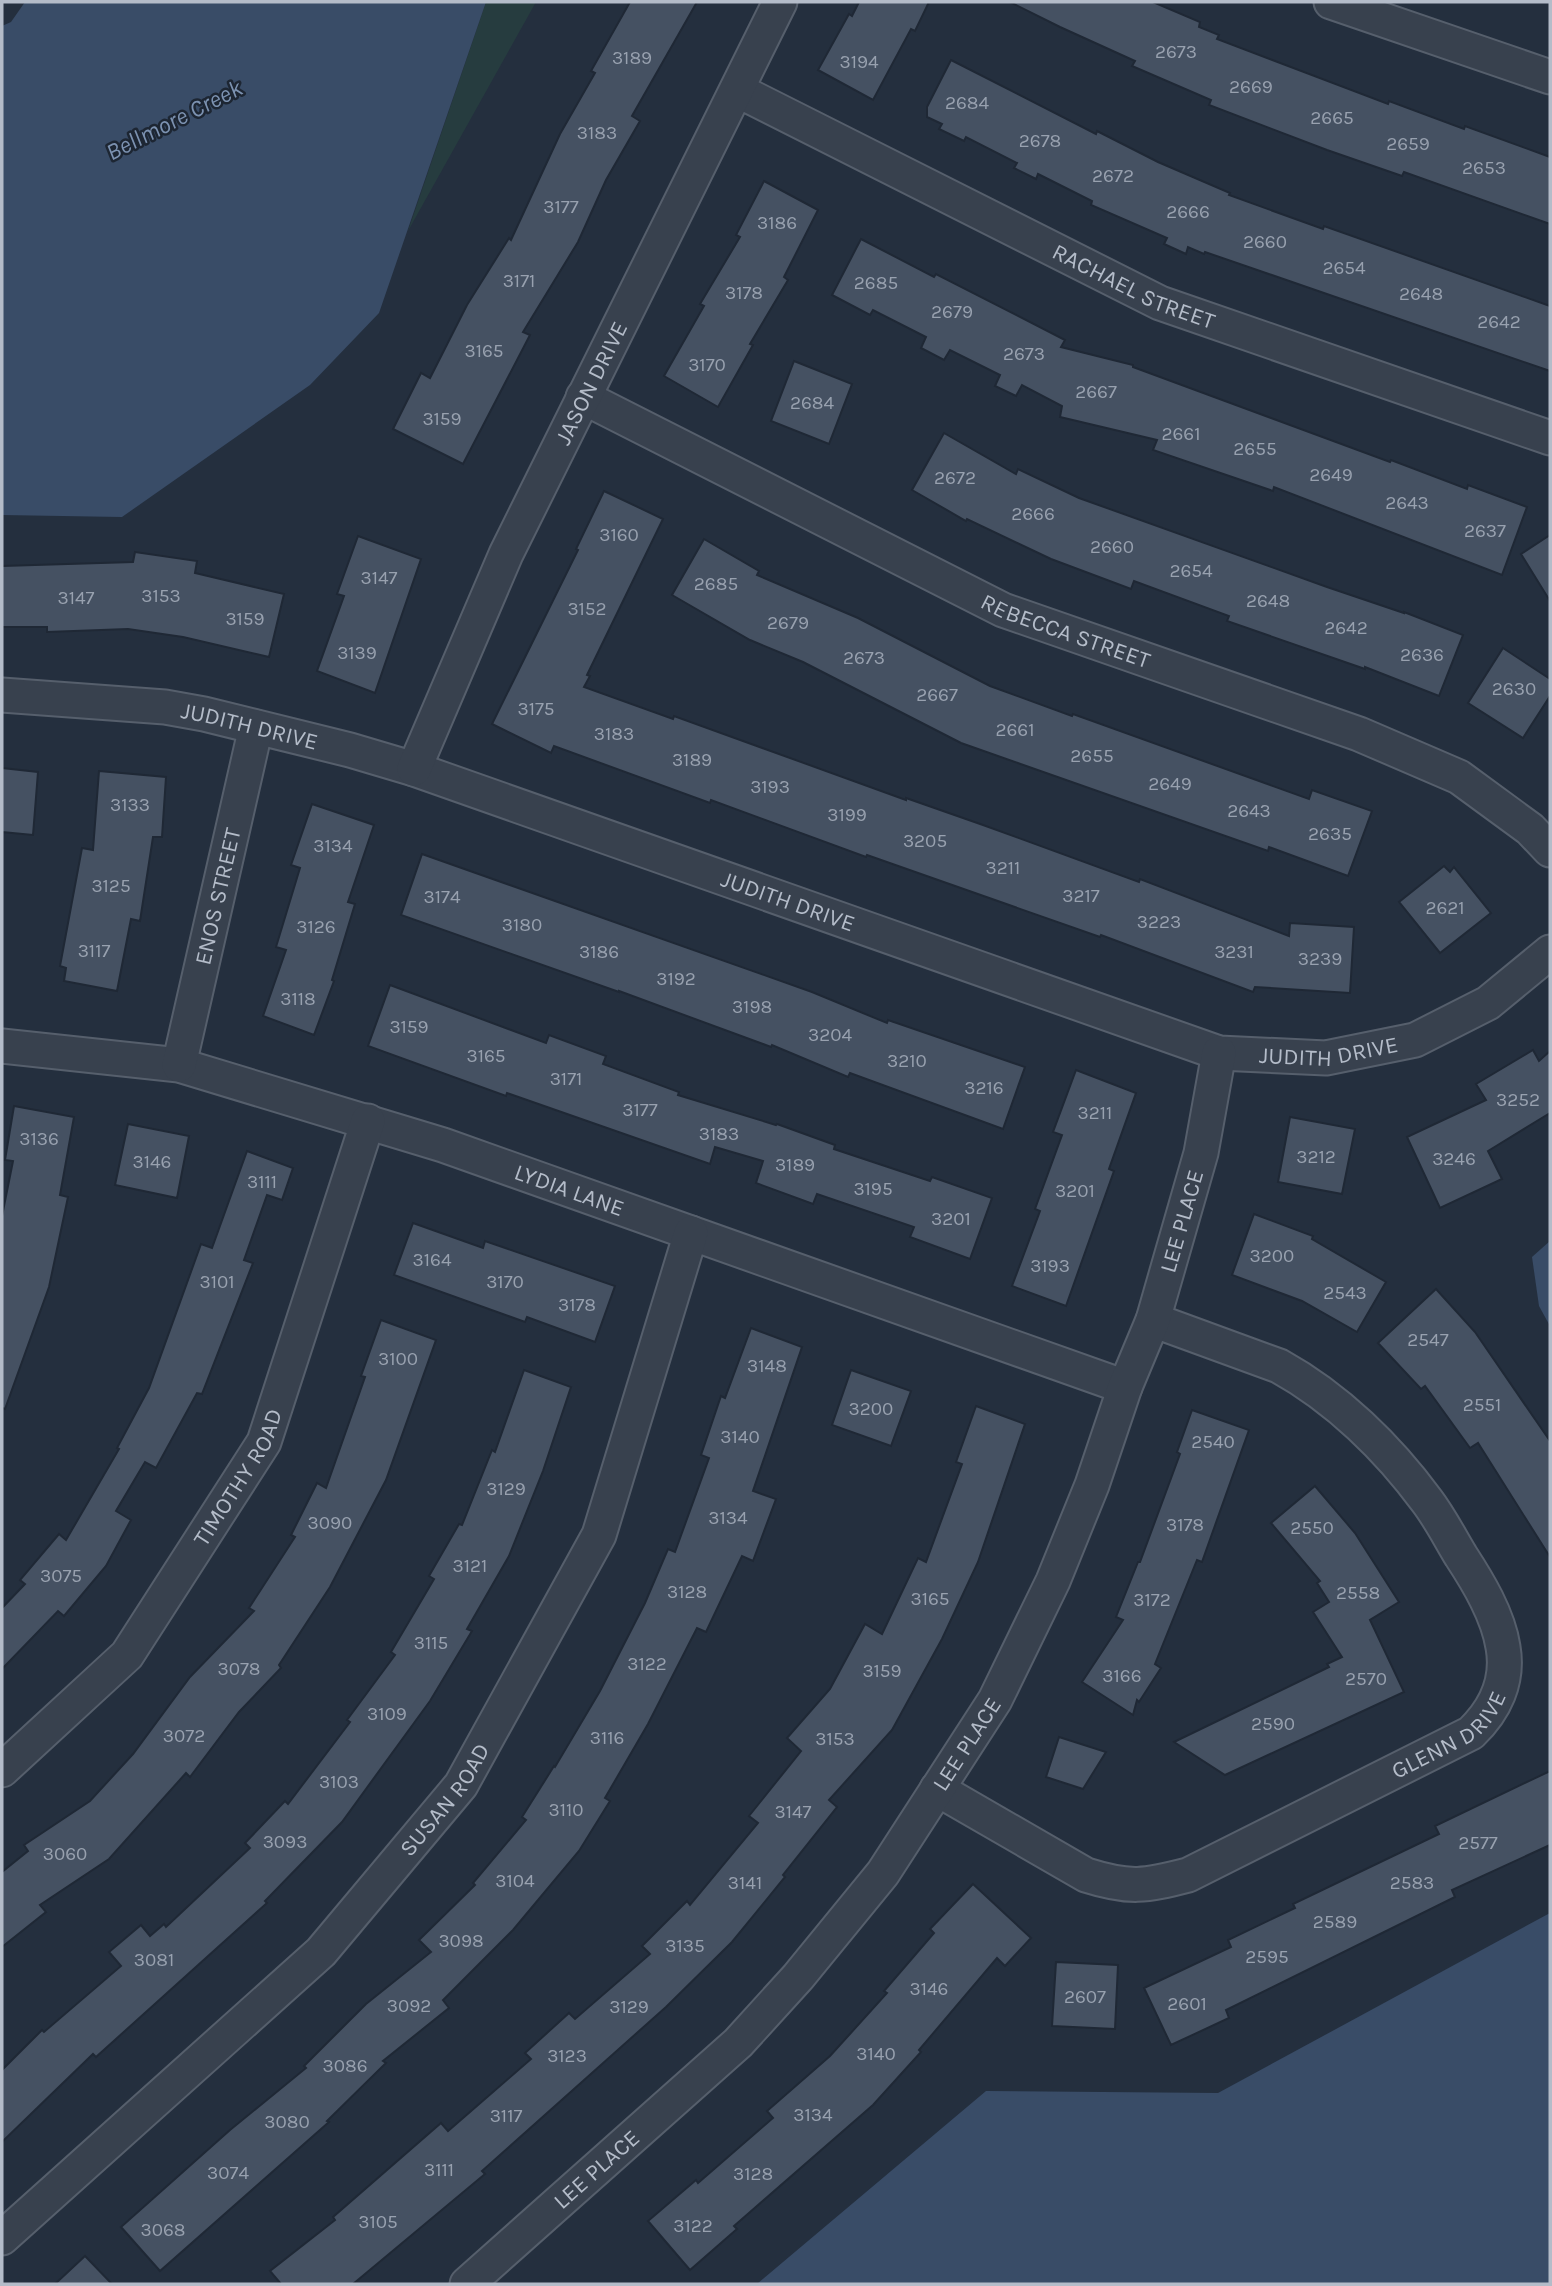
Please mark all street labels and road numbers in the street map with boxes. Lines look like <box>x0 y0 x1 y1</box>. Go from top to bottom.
street label: RACHAEL STREET <box>1048 238 1219 335</box>
street label: JASON DRIVE <box>550 317 633 449</box>
street label: REBECCA STREET <box>976 588 1154 674</box>
street label: JUDITH DRIVE <box>179 697 321 756</box>
street label: ENOS STREET <box>189 825 247 968</box>
street label: JUDITH DRIVE <box>718 865 859 937</box>
street label: JUDITH DRIVE <box>1259 1031 1400 1072</box>
street label: LYDIA LANE <box>511 1158 628 1222</box>
street label: LEE PLACE <box>1154 1167 1209 1276</box>
street label: TIMOTHY ROAD <box>188 1405 288 1551</box>
street label: GLENN DRIVE <box>1387 1687 1512 1785</box>
street label: LEE PLACE <box>927 1692 1007 1796</box>
street label: SUSAN ROAD <box>394 1738 495 1862</box>
street label: LEE PLACE <box>548 2124 645 2215</box>

